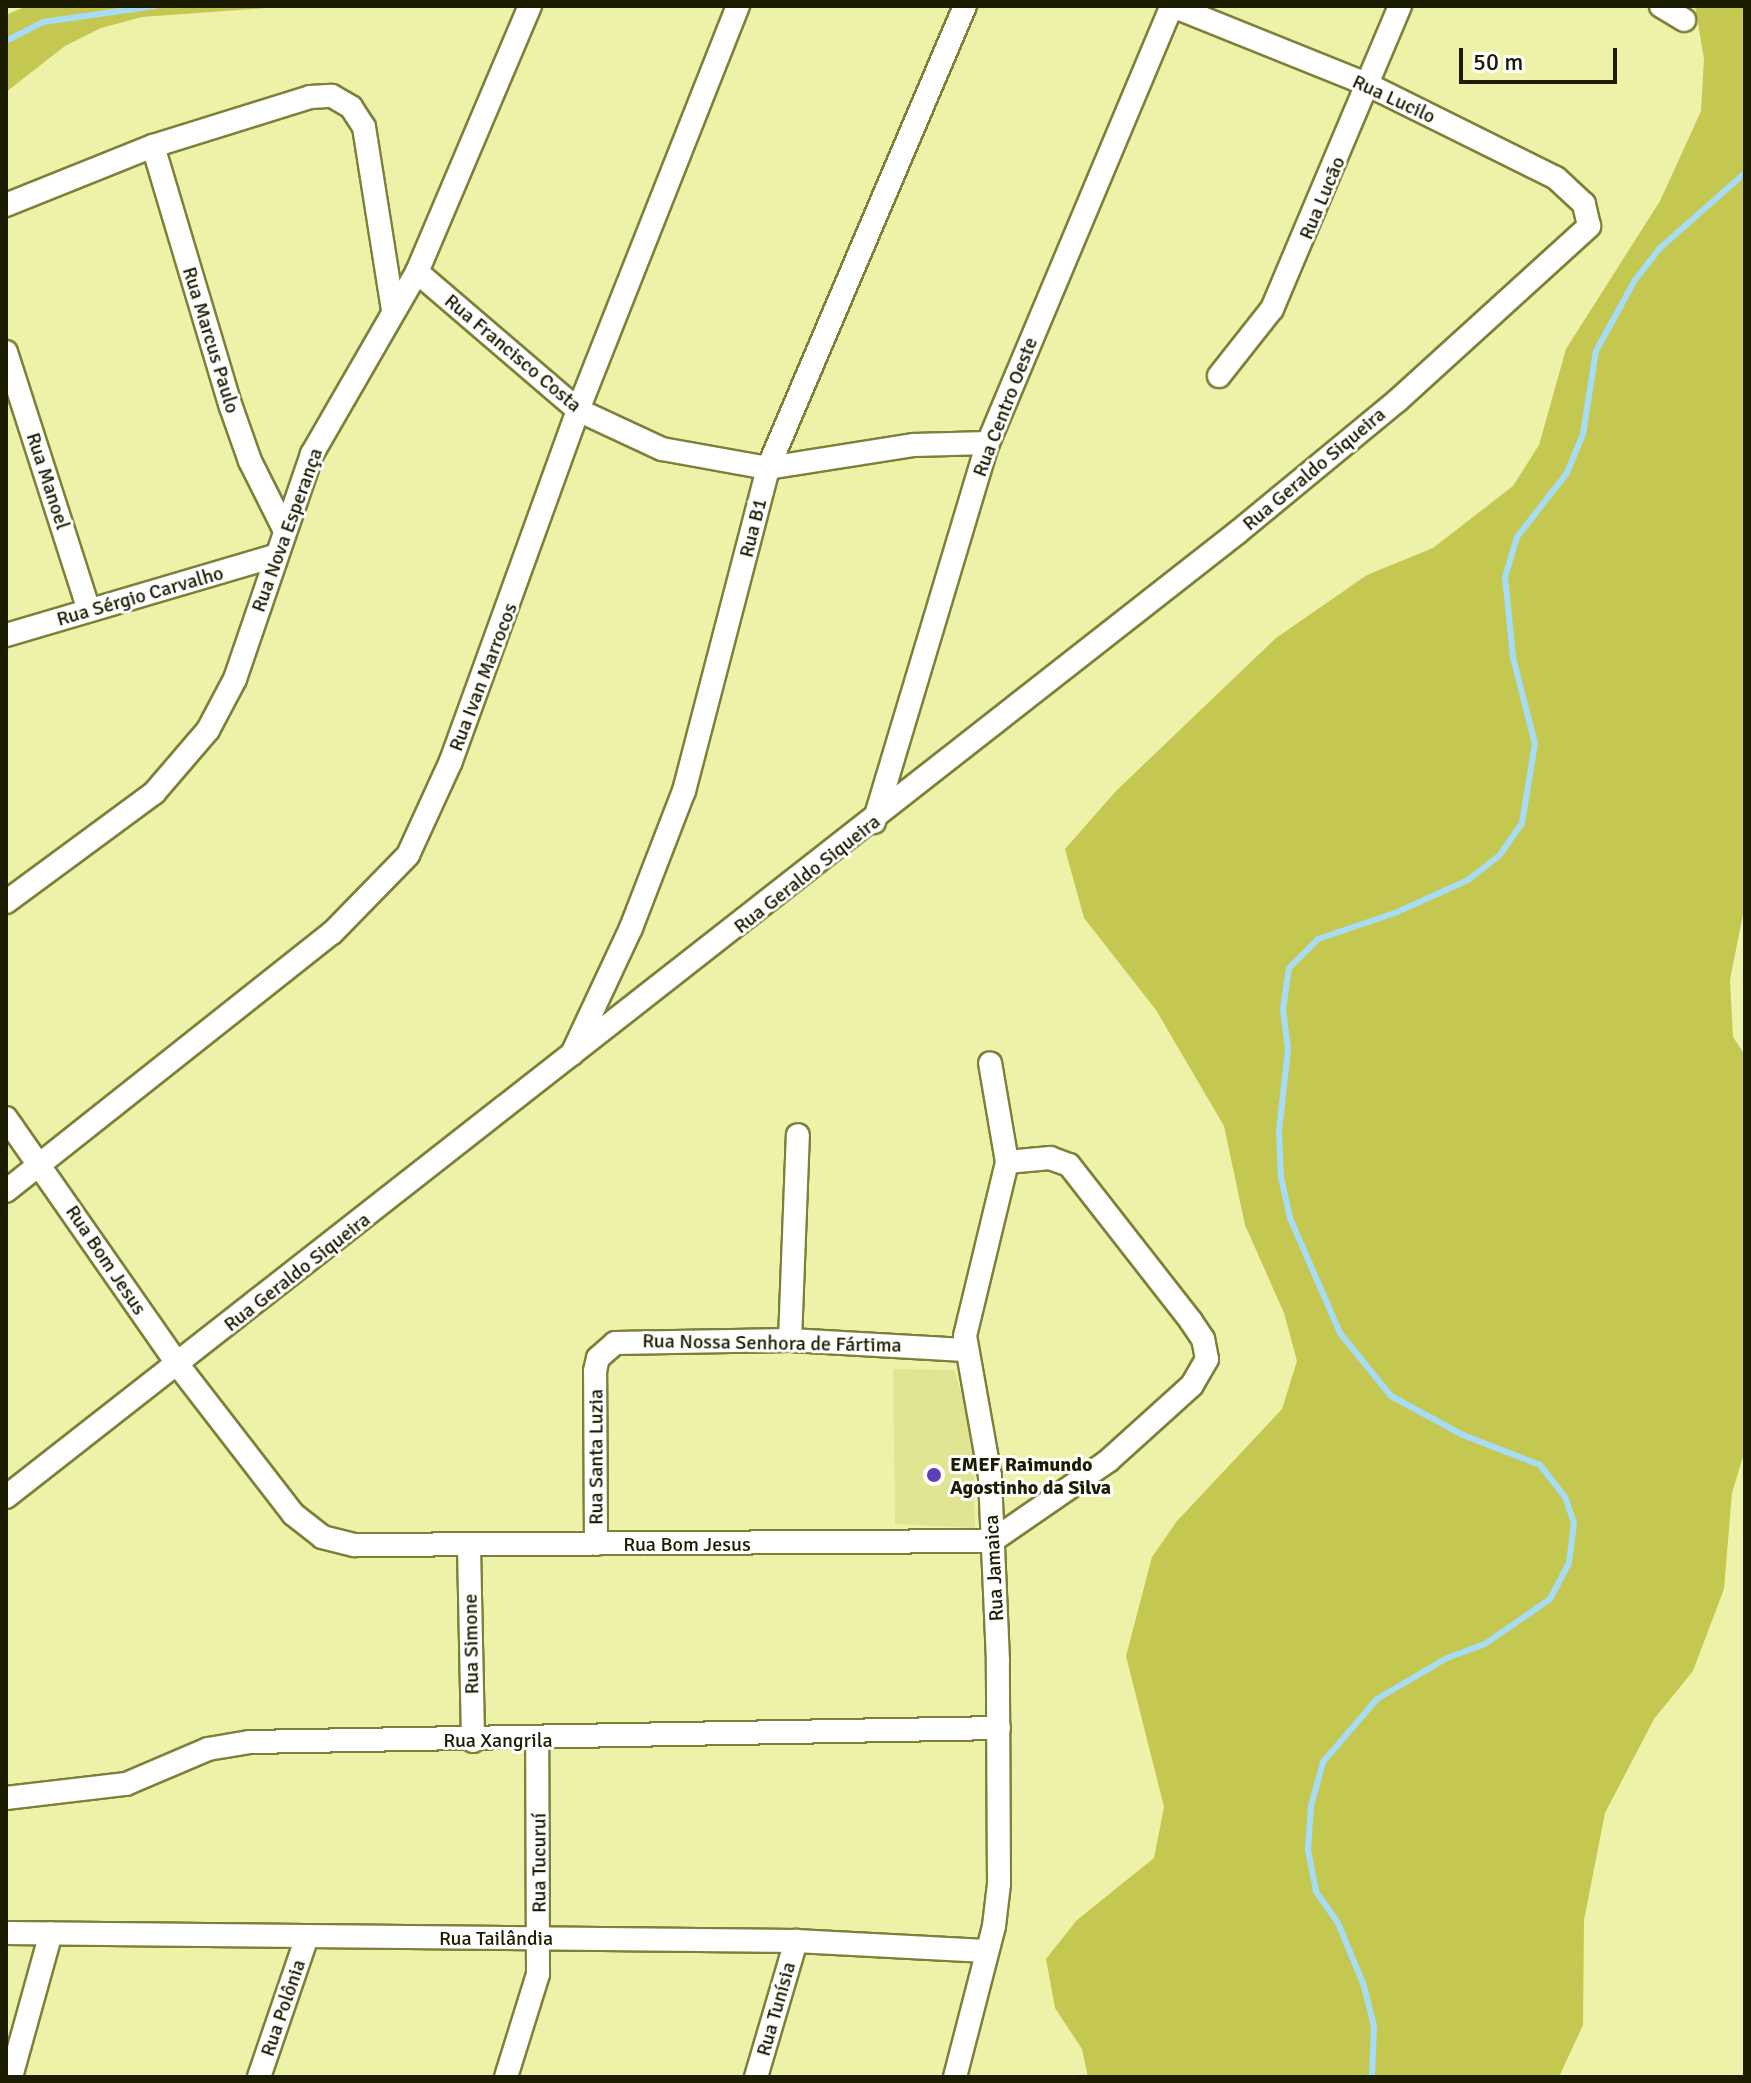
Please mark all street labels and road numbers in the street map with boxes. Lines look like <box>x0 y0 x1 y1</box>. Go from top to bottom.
street label: Rua Lucilo <box>1349 69 1439 129</box>
street label: Rua Lucão <box>1294 153 1350 243</box>
street label: Rua Marcus Paulo <box>177 264 245 416</box>
street label: Rua Francisco Costa <box>440 289 586 417</box>
street label: Rua Centro Oeste <box>967 334 1043 480</box>
street label: Rua Geraldo Siqueira <box>1238 402 1390 536</box>
street label: Rua Manoel <box>21 429 75 533</box>
street label: Rua Nova Esperança <box>246 445 328 615</box>
street label: Rua B1 <box>734 496 772 560</box>
street label: Rua Sérgio Carvalho <box>54 561 226 631</box>
street label: Rua Ivan Marrocos <box>444 599 522 755</box>
street label: Rua Geraldo Siqueira <box>729 809 885 939</box>
street label: Rua Bom Jesus <box>60 1201 152 1319</box>
street label: Rua Geraldo Siqueira <box>219 1207 375 1337</box>
street label: Rua Nossa Senhora de Fártima <box>642 1329 902 1357</box>
street label: Rua Santa Luzia <box>584 1389 608 1525</box>
street label: Rua Jamaica <box>979 1514 1009 1622</box>
street label: Rua Bom Jesus <box>623 1532 751 1556</box>
street label: Rua Simone <box>458 1593 484 1695</box>
street label: Rua Xangrila <box>443 1728 553 1752</box>
street label: Rua Tucuruí <box>527 1813 551 1913</box>
street label: Rua Tailândia <box>439 1926 553 1950</box>
street label: Rua Polônia <box>255 1956 311 2060</box>
street label: Rua Tunísia <box>751 1959 801 2059</box>

